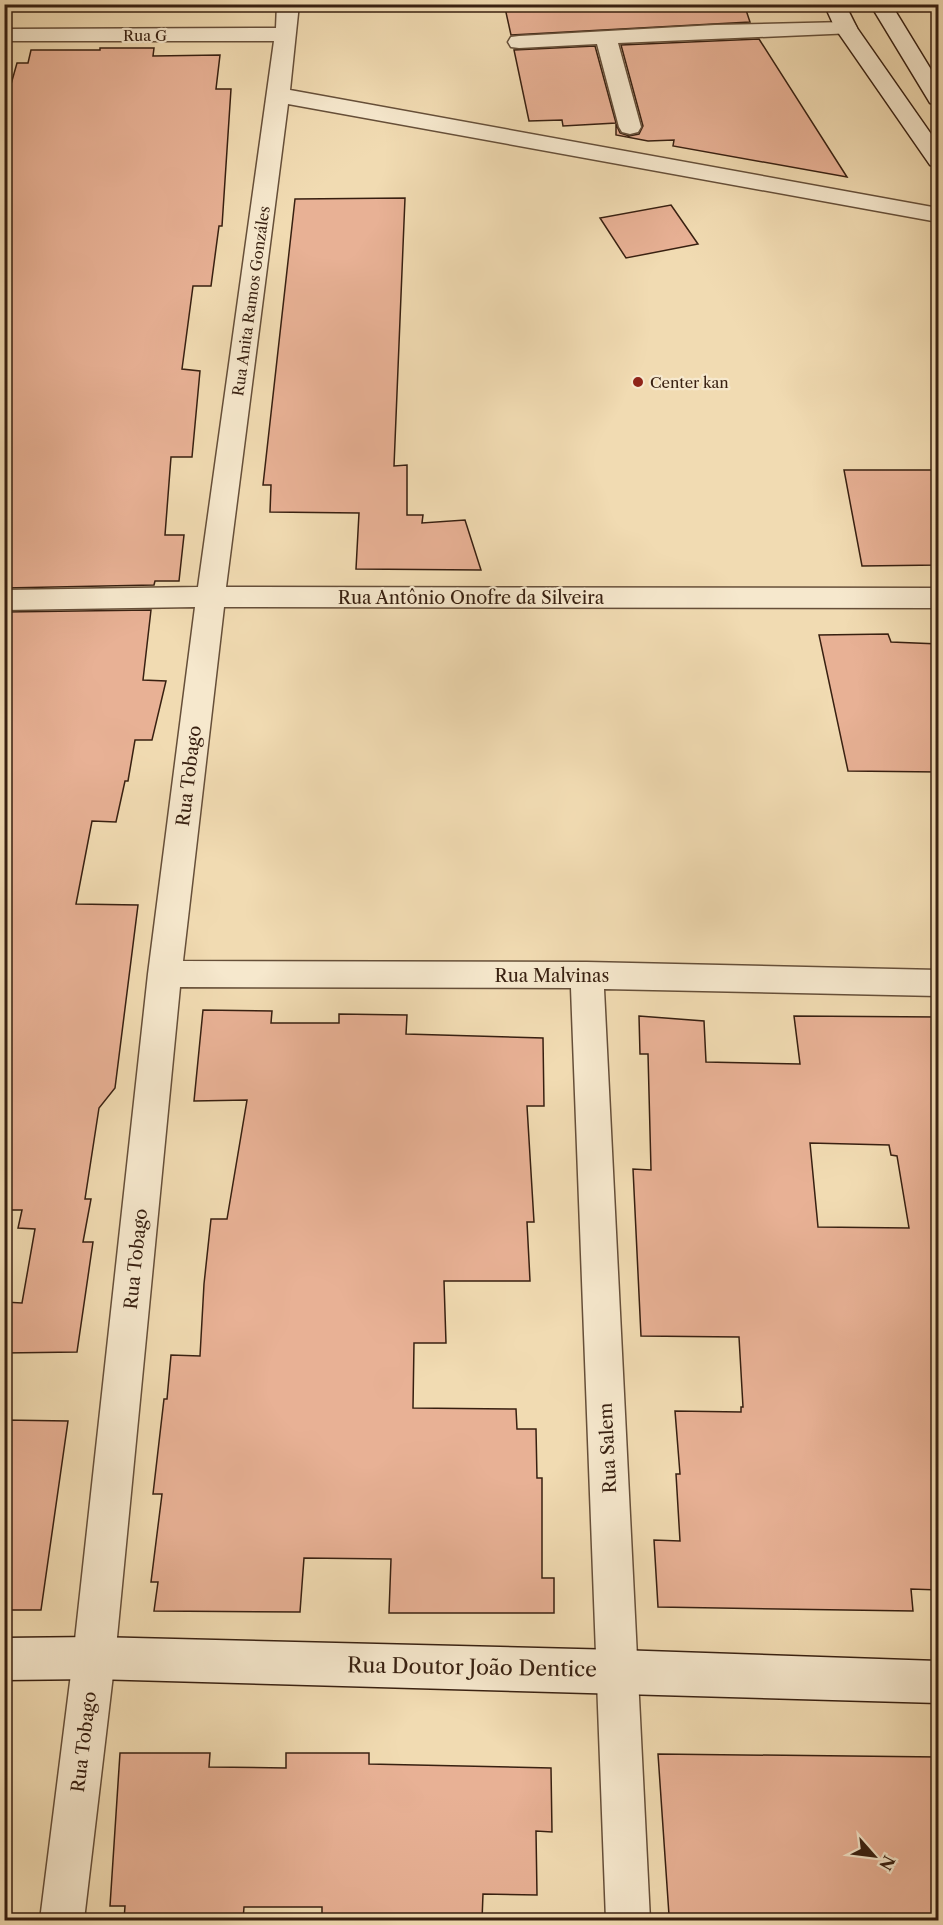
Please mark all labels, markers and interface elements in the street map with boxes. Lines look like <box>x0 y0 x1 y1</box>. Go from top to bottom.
street label: Rua G <box>123 26 167 45</box>
street label: Rua Anita Ramos Gonzáles <box>228 205 274 397</box>
place label: Center kan <box>650 373 729 392</box>
marker: Center kan <box>631 375 645 389</box>
street label: Rua Antônio Onofre da Silveira <box>338 587 605 609</box>
street label: Rua Tobago <box>172 724 206 828</box>
street label: Rua Malvinas <box>495 965 609 987</box>
street label: Rua Tobago <box>120 1207 152 1311</box>
street label: Rua Salem <box>595 1402 621 1494</box>
street label: Rua Doutor João Dentice <box>347 1652 597 1682</box>
street label: Rua Tobago <box>67 1690 101 1794</box>
north arrow <box>844 1826 904 1886</box>
text: N <box>875 1852 899 1874</box>

